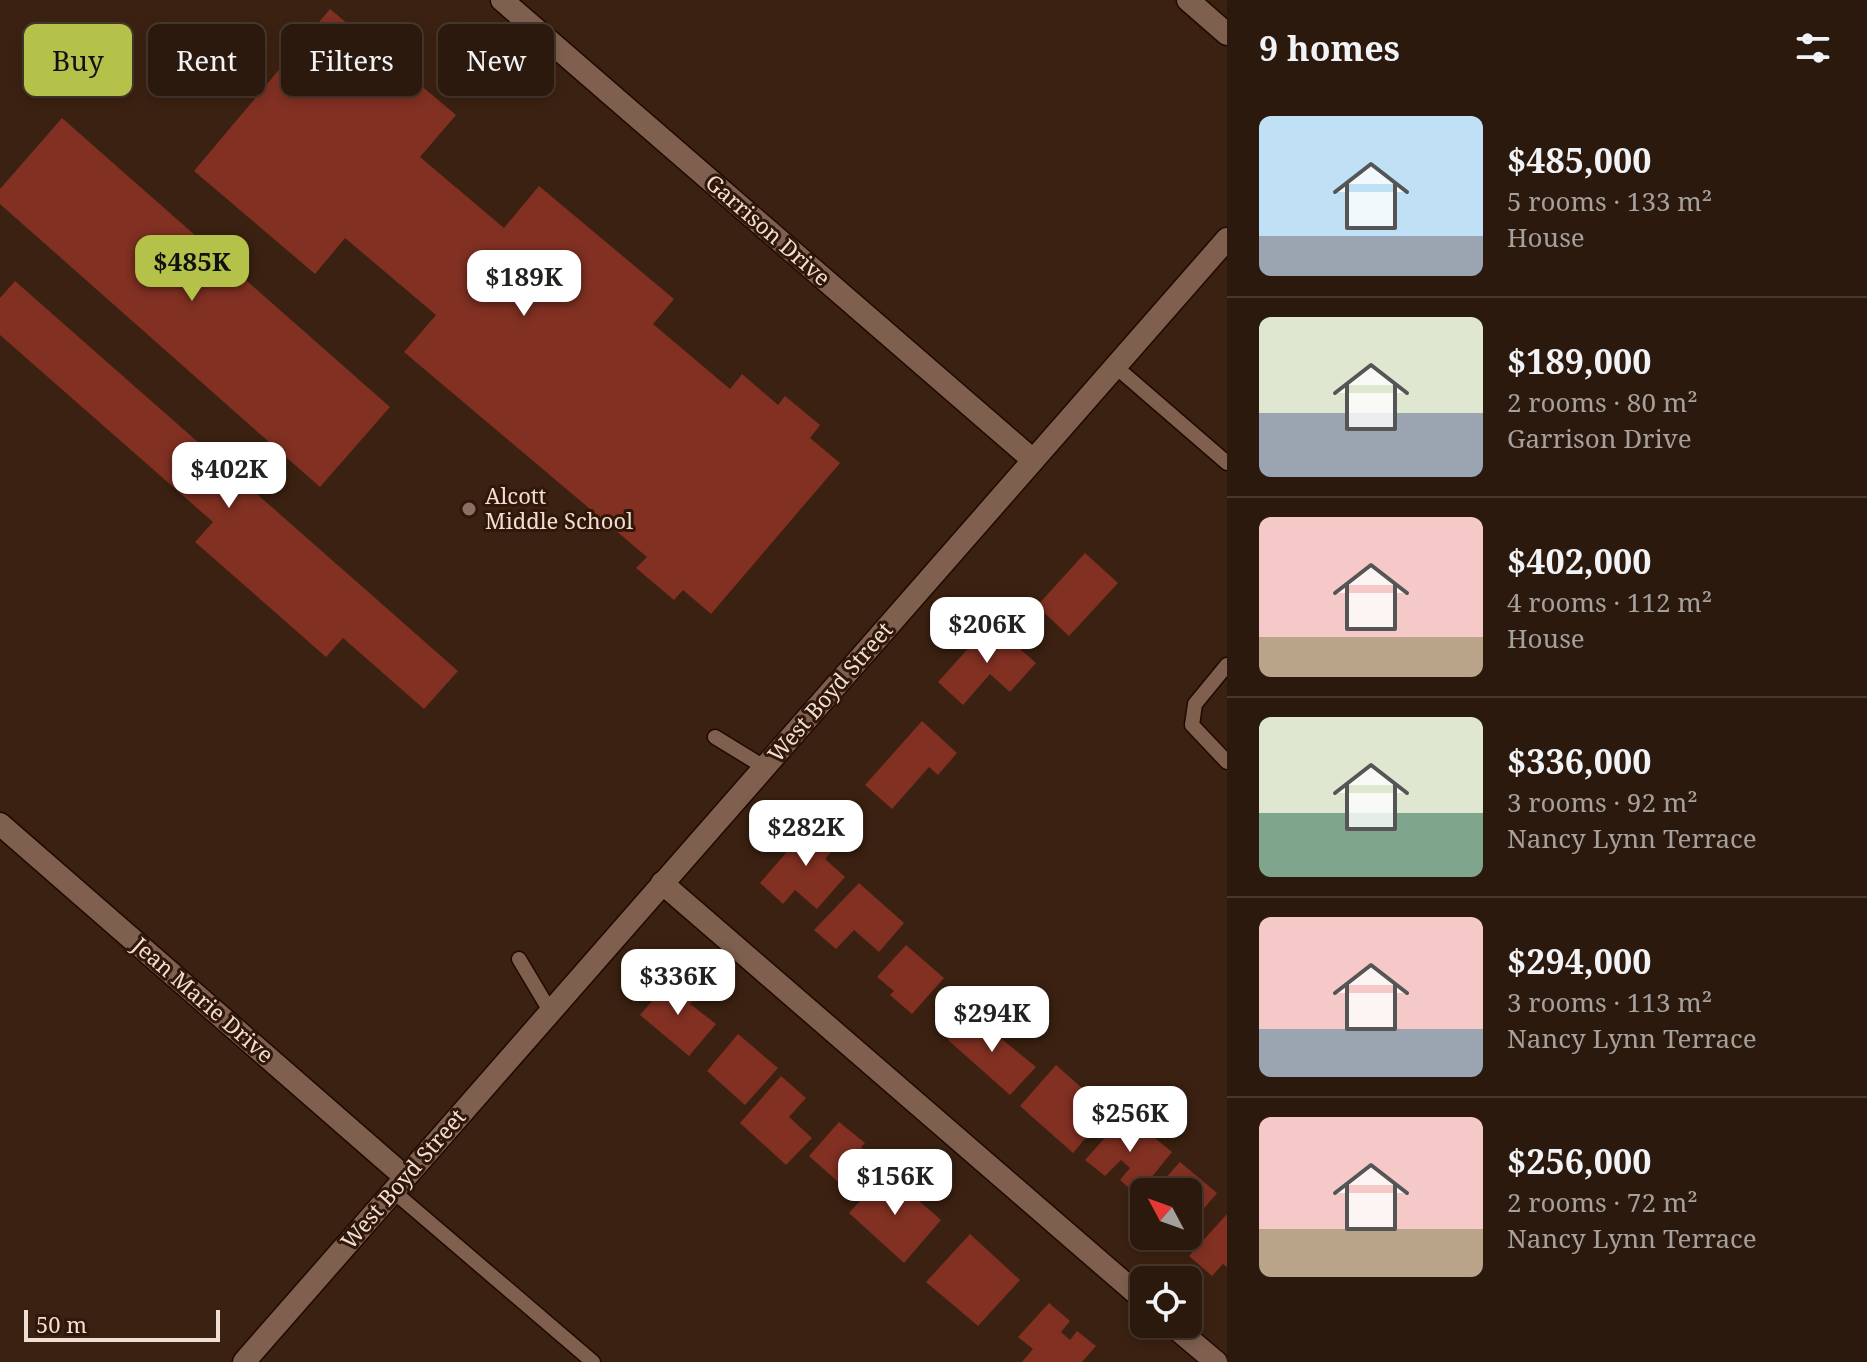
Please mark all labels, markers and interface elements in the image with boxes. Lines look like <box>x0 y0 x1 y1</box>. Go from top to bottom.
chip: Buy <box>24 24 132 96</box>
chip: Rent <box>148 24 265 96</box>
chip: Filters <box>281 24 422 96</box>
chip: New <box>438 24 554 96</box>
text: 9 homes <box>1259 25 1400 71</box>
icon: filters <box>1791 26 1835 70</box>
text: $485,000 <box>1507 137 1651 183</box>
icon: home <box>1323 148 1419 244</box>
street label: Garrison Drive <box>700 167 837 292</box>
text: 5 rooms · 133 m² <box>1507 183 1712 219</box>
text: House <box>1507 219 1585 255</box>
pin: $485K <box>136 235 248 303</box>
text: $485K <box>153 243 231 279</box>
pin: $189K <box>468 250 580 318</box>
text: $189K <box>485 258 563 294</box>
text: $189,000 <box>1507 338 1651 384</box>
icon: home <box>1323 349 1419 445</box>
text: 2 rooms · 80 m² <box>1507 384 1698 420</box>
text: Garrison Drive <box>1507 420 1692 456</box>
pin: $402K <box>173 442 285 510</box>
text: $402K <box>190 450 268 486</box>
place label: Alcott Middle School <box>485 480 633 535</box>
marker: Alcott Middle School <box>460 500 478 518</box>
text: $402,000 <box>1507 538 1651 584</box>
icon: home <box>1323 549 1419 645</box>
text: 4 rooms · 112 m² <box>1507 584 1712 620</box>
pin: $206K <box>931 597 1043 665</box>
text: $206K <box>948 605 1026 641</box>
street label: West Boyd Street <box>760 615 899 768</box>
text: House <box>1507 620 1585 656</box>
text: $336,000 <box>1507 738 1651 784</box>
icon: home <box>1323 749 1419 845</box>
text: 3 rooms · 92 m² <box>1507 784 1698 820</box>
pin: $282K <box>750 800 862 868</box>
text: $282K <box>767 808 845 844</box>
text: Nancy Lynn Terrace <box>1507 820 1757 856</box>
street label: Jean Marie Drive <box>126 929 281 1069</box>
text: $294,000 <box>1507 938 1651 984</box>
pin: $336K <box>622 949 734 1017</box>
icon: home <box>1323 949 1419 1045</box>
text: $336K <box>639 957 717 993</box>
text: 3 rooms · 113 m² <box>1507 984 1712 1020</box>
pin: $294K <box>936 986 1048 1054</box>
text: $294K <box>953 994 1031 1030</box>
text: Nancy Lynn Terrace <box>1507 1020 1757 1056</box>
pin: $256K <box>1074 1086 1186 1154</box>
text: $256K <box>1091 1094 1169 1130</box>
street label: West Boyd Street <box>333 1102 472 1255</box>
text: $256,000 <box>1507 1138 1651 1184</box>
pin: $156K <box>839 1149 951 1217</box>
icon: home <box>1323 1149 1419 1245</box>
text: $156K <box>856 1157 934 1193</box>
north arrow <box>1130 1178 1202 1250</box>
map controls <box>1130 1178 1202 1338</box>
text: 2 rooms · 72 m² <box>1507 1184 1698 1220</box>
text: Nancy Lynn Terrace <box>1507 1220 1757 1256</box>
button: locate <box>1130 1266 1202 1338</box>
scale bar <box>24 1306 220 1342</box>
text: 50 m <box>36 1309 87 1339</box>

